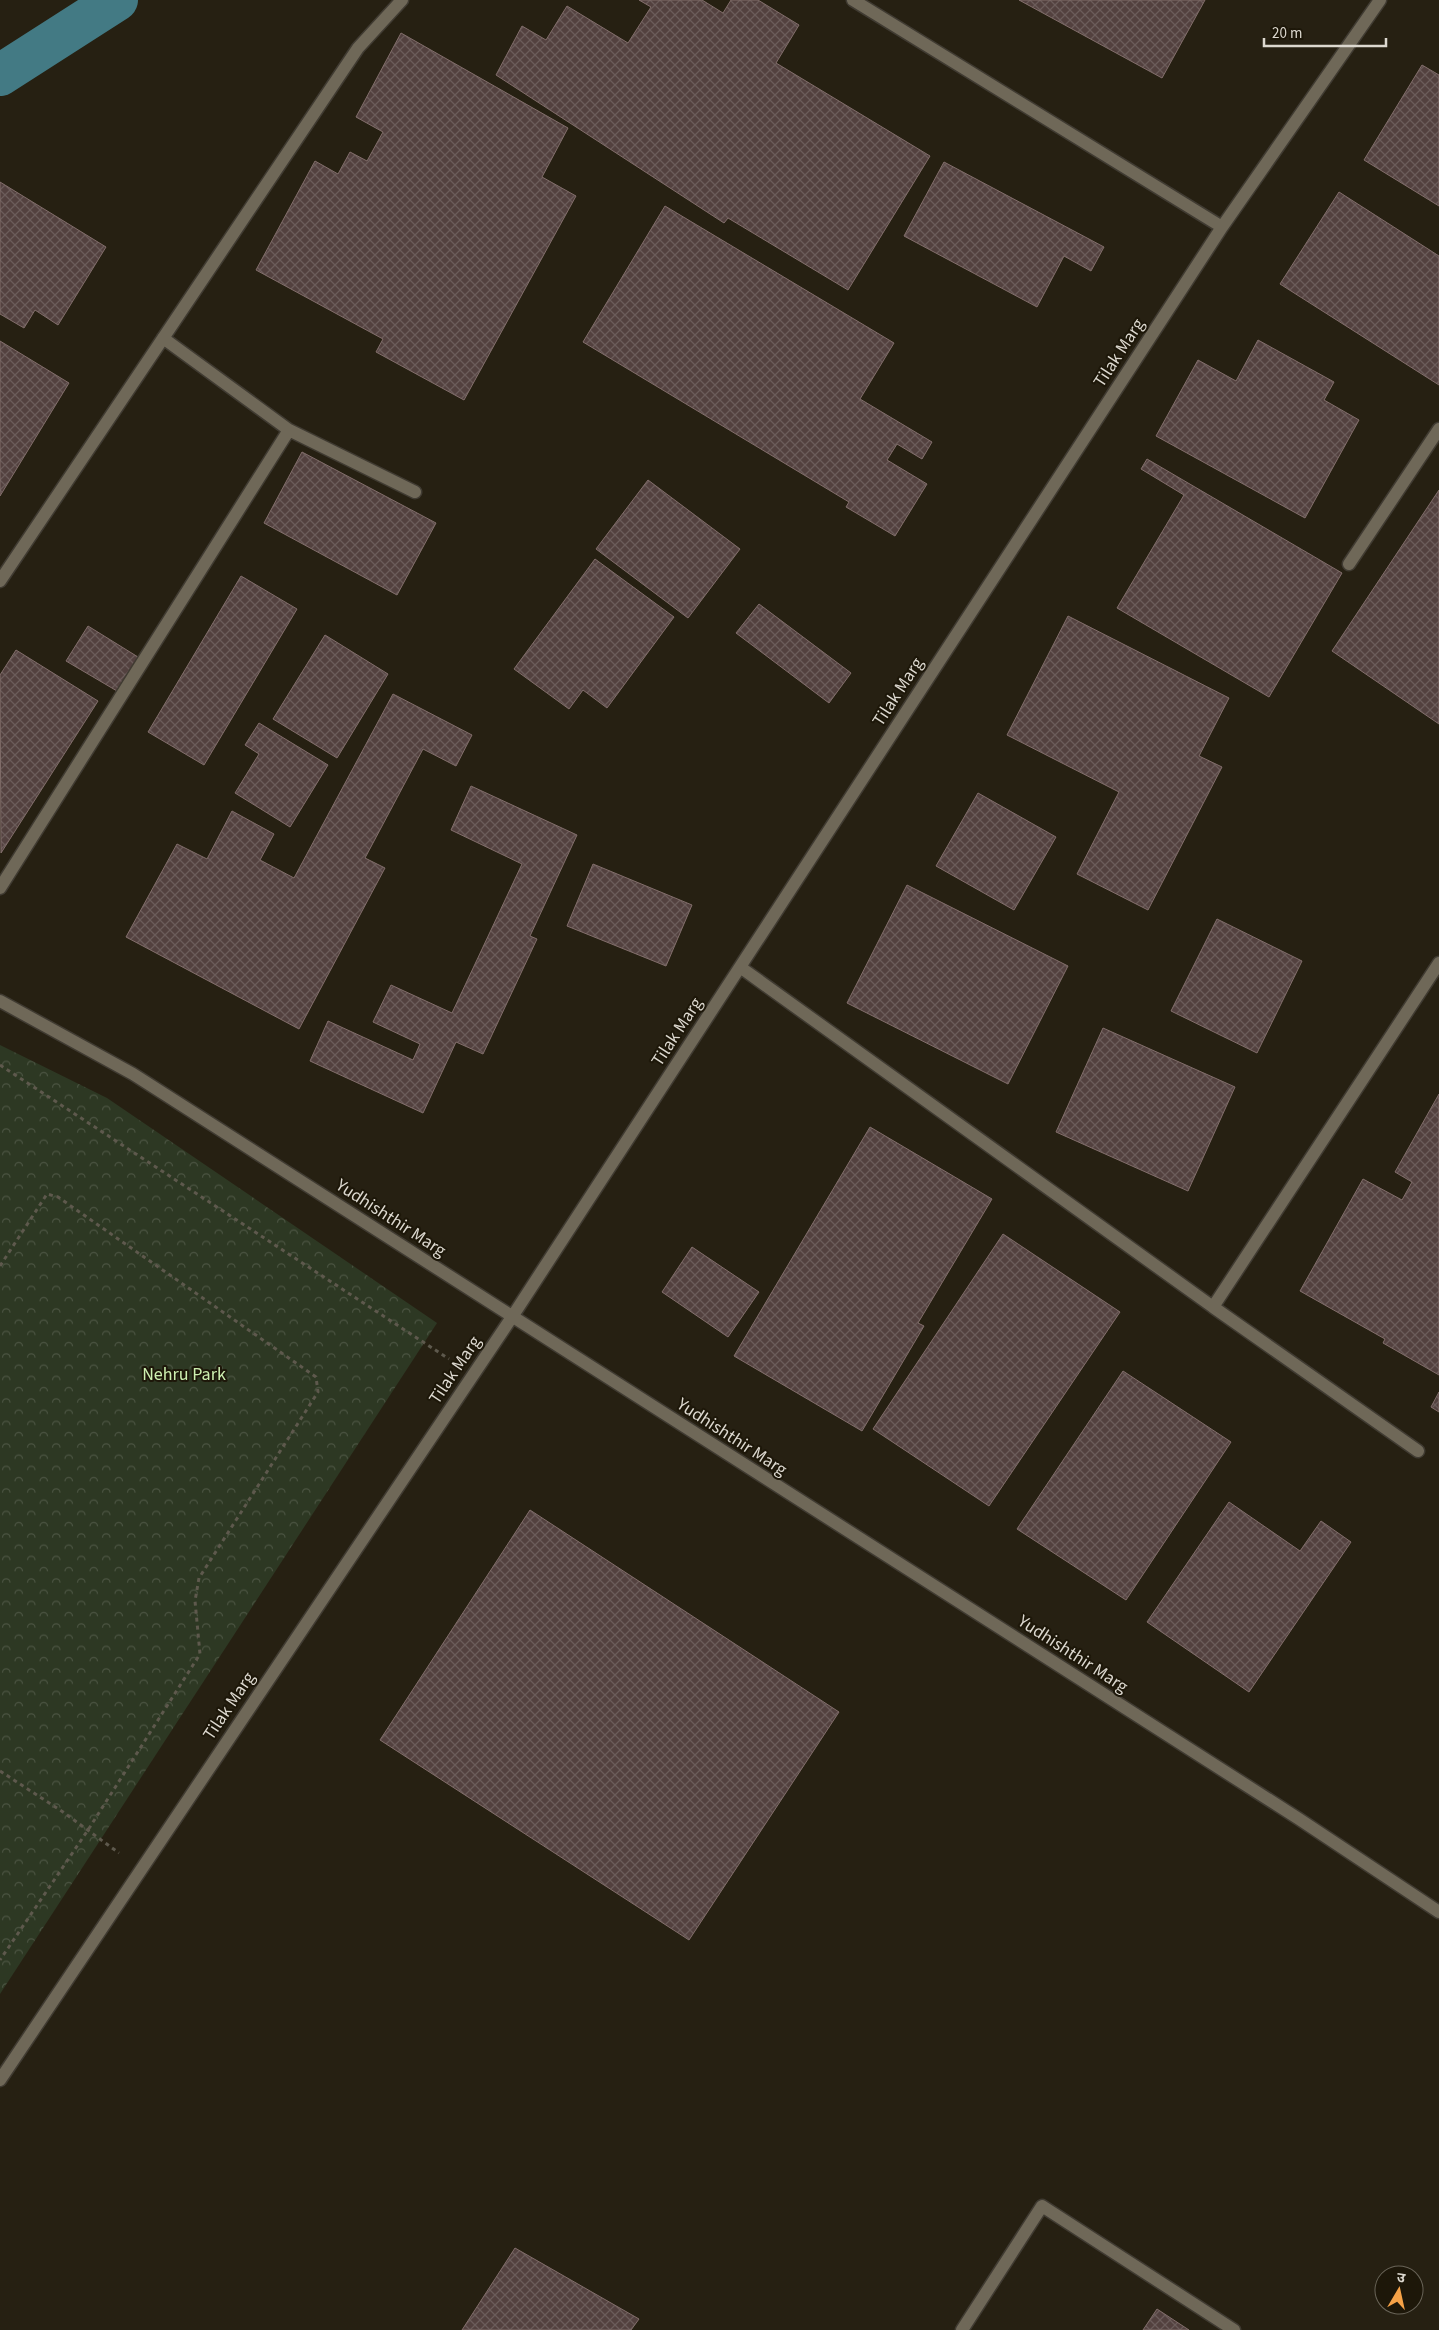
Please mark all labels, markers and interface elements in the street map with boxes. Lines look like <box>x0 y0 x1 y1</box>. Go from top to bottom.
scale bar <box>1264 15 1386 47</box>
text: 20 m <box>1272 23 1302 44</box>
street label: Tilak Marg <box>1087 314 1151 392</box>
street label: Tilak Marg <box>866 653 930 731</box>
street label: Tilak Marg <box>645 993 709 1071</box>
street label: Yudhishthir Marg <box>330 1172 451 1263</box>
street label: Tilak Marg <box>423 1331 487 1409</box>
park label: Nehru Park <box>142 1362 226 1387</box>
street label: Yudhishthir Marg <box>671 1391 792 1482</box>
street label: Yudhishthir Marg <box>1012 1608 1133 1699</box>
street label: Tilak Marg <box>197 1667 261 1745</box>
north arrow <box>1374 2265 1424 2315</box>
text: उ <box>1395 2268 1407 2289</box>

